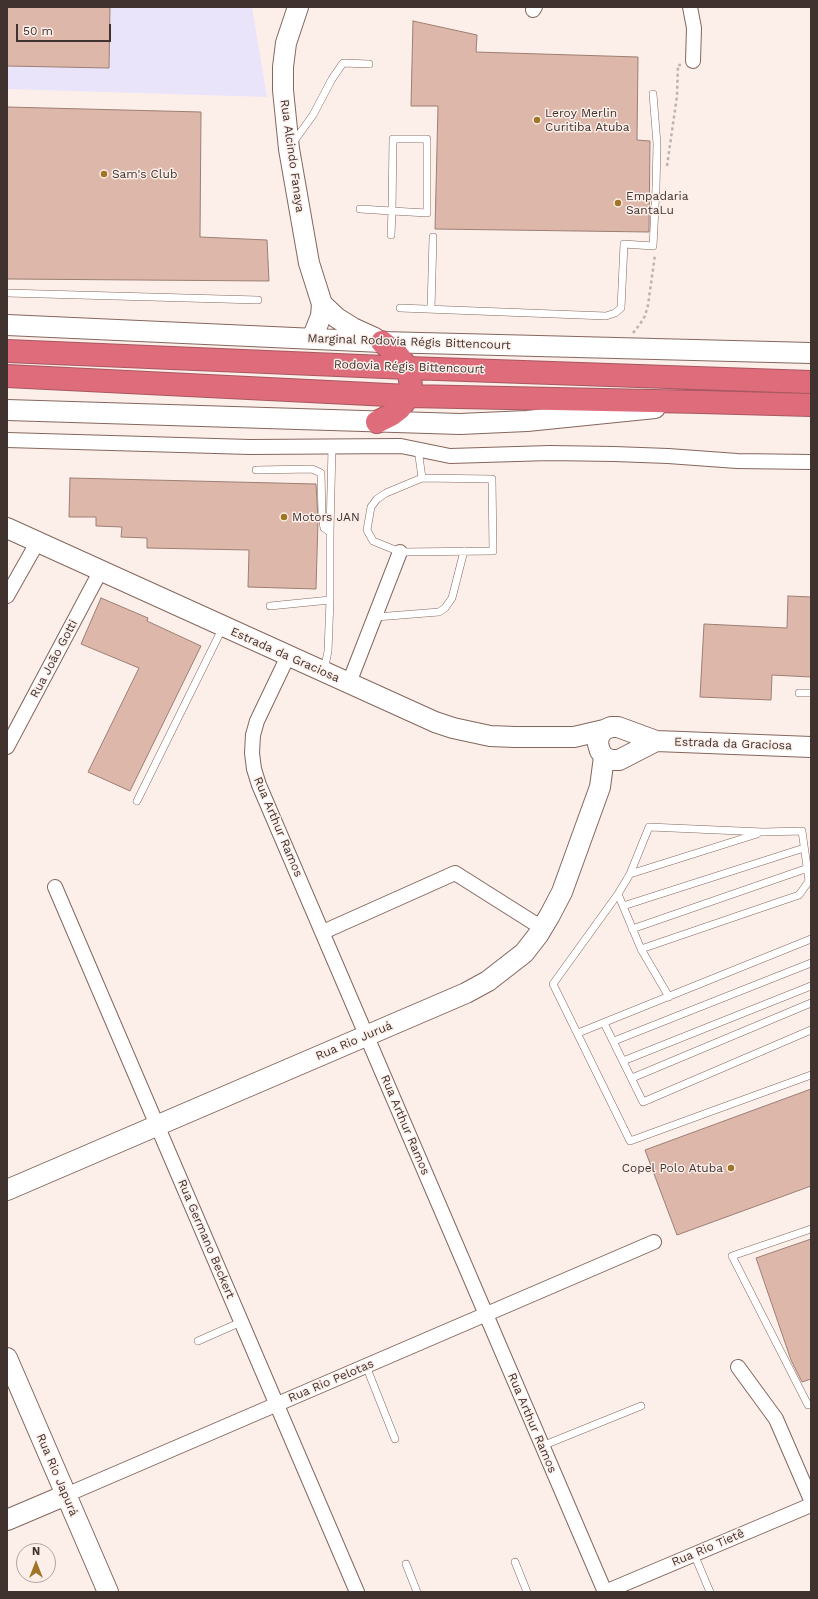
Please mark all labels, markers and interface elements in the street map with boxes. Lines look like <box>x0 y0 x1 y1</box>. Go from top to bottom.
scale bar <box>18 16 113 42</box>
text: 50 m <box>23 24 53 38</box>
street label: Rua Alcindo Fanaya <box>277 99 307 213</box>
place label: Leroy Merlin Curitiba Atuba <box>545 106 630 134</box>
marker: Leroy Merlin Curitiba Atuba <box>532 115 542 125</box>
place label: Sam's Club <box>112 167 177 181</box>
marker: Sam's Club <box>99 169 109 179</box>
place label: Empadaria SantaLu <box>626 189 689 217</box>
marker: Empadaria SantaLu <box>613 198 623 208</box>
street label: Marginal Rodovia Régis Bittencourt <box>307 331 511 353</box>
street label: Rodovia Régis Bittencourt <box>334 357 484 377</box>
place label: Motors JAN <box>292 510 360 524</box>
marker: Motors JAN <box>279 512 289 522</box>
street label: Rua João Gotti <box>27 617 81 701</box>
street label: Estrada da Graciosa <box>228 624 342 686</box>
street label: Estrada da Graciosa <box>674 735 792 753</box>
street label: Rua Arthur Ramos <box>250 775 306 879</box>
street label: Rua Rio Juruá <box>314 1018 394 1064</box>
street label: Rua Arthur Ramos <box>377 1073 433 1177</box>
place label: Copel Polo Atuba <box>622 1161 723 1175</box>
marker: Copel Polo Atuba <box>726 1163 736 1173</box>
street label: Rua Germano Beckert <box>174 1177 238 1301</box>
street label: Rua Rio Pelotas <box>286 1356 376 1406</box>
street label: Rua Arthur Ramos <box>504 1371 560 1475</box>
street label: Rua Rio Japurá <box>33 1432 81 1518</box>
street label: Rua Rio Tietê <box>670 1526 746 1570</box>
north arrow <box>16 1543 56 1583</box>
text: N <box>32 1545 40 1558</box>

